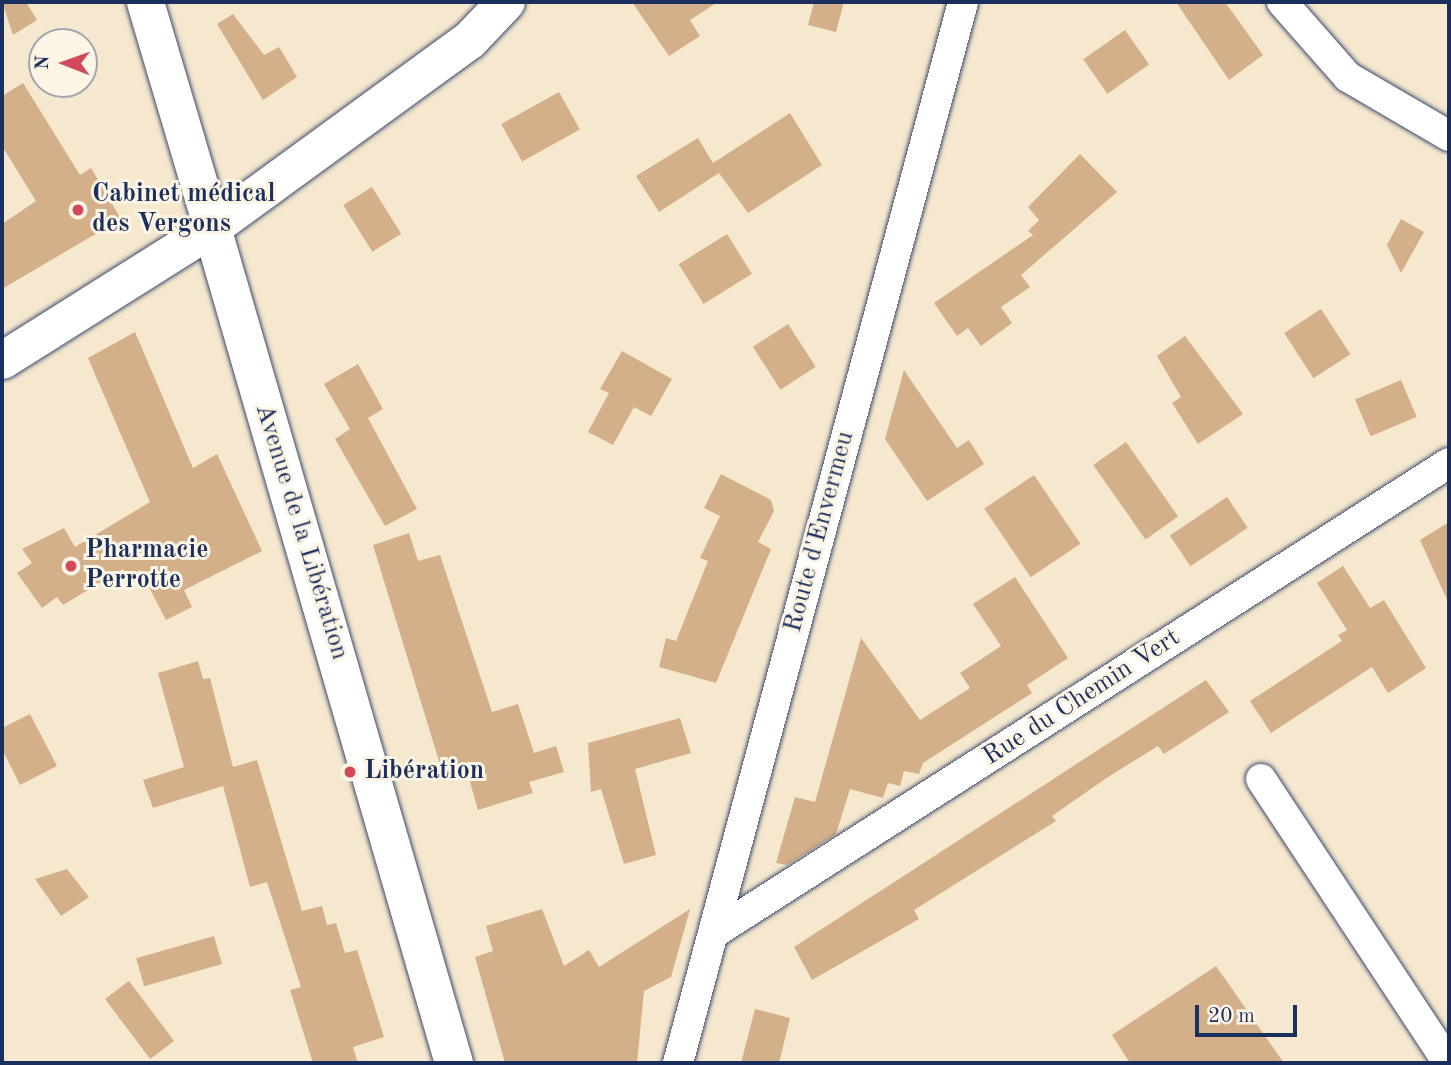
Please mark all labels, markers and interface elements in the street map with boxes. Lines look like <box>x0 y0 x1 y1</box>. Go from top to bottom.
north arrow <box>28 28 98 98</box>
text: N <box>34 55 53 70</box>
place label: Cabinet médical des Vergons <box>92 179 275 241</box>
marker: Cabinet médical des Vergons <box>70 202 86 218</box>
street label: Avenue de la Libération <box>247 400 355 664</box>
street label: Route d'Envermeu <box>778 428 862 636</box>
place label: Pharmacie Perrotte <box>85 535 208 596</box>
marker: Pharmacie Perrotte <box>63 558 79 574</box>
street label: Rue du Chemin Vert <box>978 623 1186 773</box>
place label: Libération <box>364 756 484 788</box>
marker: Libération <box>342 764 358 780</box>
scale bar <box>1199 992 1300 1036</box>
text: 20 m <box>1208 1006 1255 1027</box>

